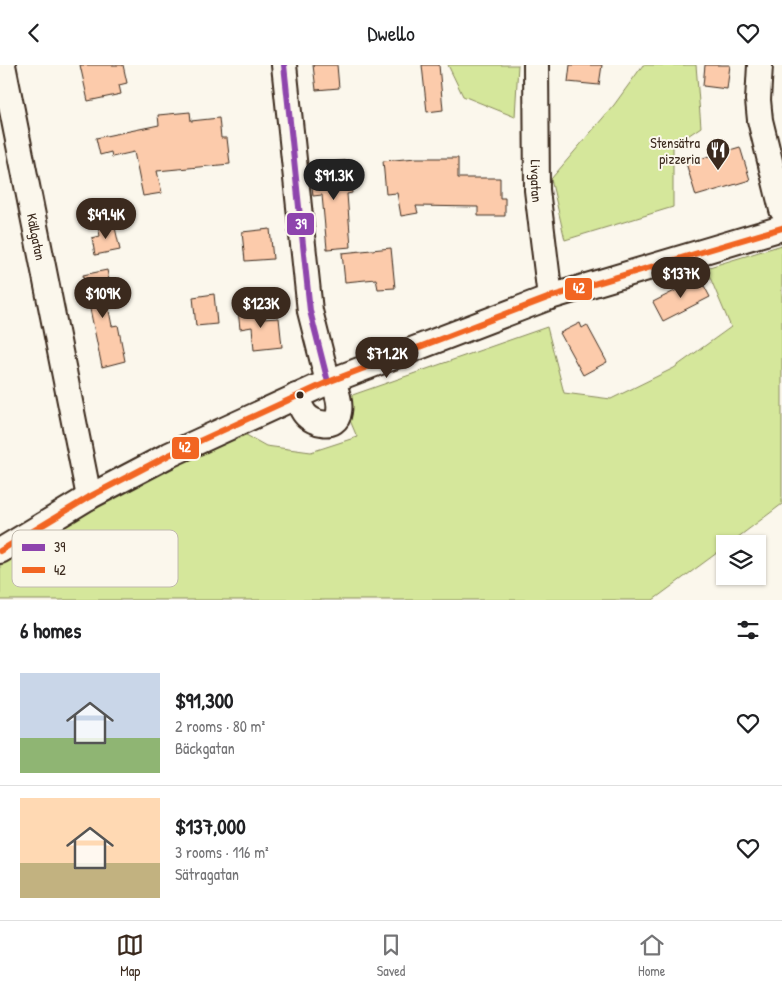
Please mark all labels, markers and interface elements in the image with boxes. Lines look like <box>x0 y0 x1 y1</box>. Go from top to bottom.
text: Dwello <box>367 18 415 48</box>
icon: back <box>20 19 48 47</box>
icon: heart <box>734 19 762 47</box>
place label: Stensätra pizzeria <box>650 133 701 169</box>
restaurant icon: Stensätra pizzeria <box>705 137 731 171</box>
pin: $91.3K <box>293 159 375 201</box>
street label: Livgatan <box>526 160 548 203</box>
text: $91.3K <box>315 164 353 186</box>
pin: $49.4K <box>65 197 147 240</box>
text: $49.4K <box>87 203 125 225</box>
street label: Källgatan <box>23 212 51 262</box>
line badge: 39 <box>286 212 315 236</box>
text: 39 <box>295 214 308 233</box>
pin: $137K <box>646 257 716 299</box>
text: $137K <box>662 262 700 284</box>
pin: $109K <box>68 277 138 319</box>
line badge: 42 <box>564 277 593 301</box>
text: 42 <box>573 278 585 297</box>
text: $109K <box>85 282 121 304</box>
pin: $123K <box>226 287 296 329</box>
text: $123K <box>243 292 279 314</box>
pin: $71.2K <box>346 337 428 379</box>
text: $71.2K <box>366 342 408 364</box>
unlabelled marker <box>295 390 305 400</box>
line badge: 42 <box>171 436 200 460</box>
text: 42 <box>179 437 191 456</box>
legend <box>12 530 178 587</box>
map controls <box>716 535 766 585</box>
button: layers <box>716 535 766 585</box>
text: 39 <box>54 537 65 556</box>
text: 42 <box>54 560 66 579</box>
text: 6 homes <box>20 616 81 645</box>
icon: filters <box>734 616 762 644</box>
text: $91,300 <box>175 686 233 715</box>
icon: home <box>60 693 120 753</box>
icon: heart <box>734 709 762 737</box>
text: 2 rooms · 80 m² <box>175 715 265 737</box>
text: Bäckgatan <box>175 737 235 759</box>
text: $137,000 <box>175 812 246 841</box>
icon: home <box>60 818 120 878</box>
icon: heart <box>734 834 762 862</box>
text: 3 rooms · 116 m² <box>175 841 269 863</box>
text: Sätragatan <box>175 863 239 885</box>
tab: Map <box>116 931 144 980</box>
tab: Saved <box>377 931 405 980</box>
tab: Home <box>638 931 666 980</box>

